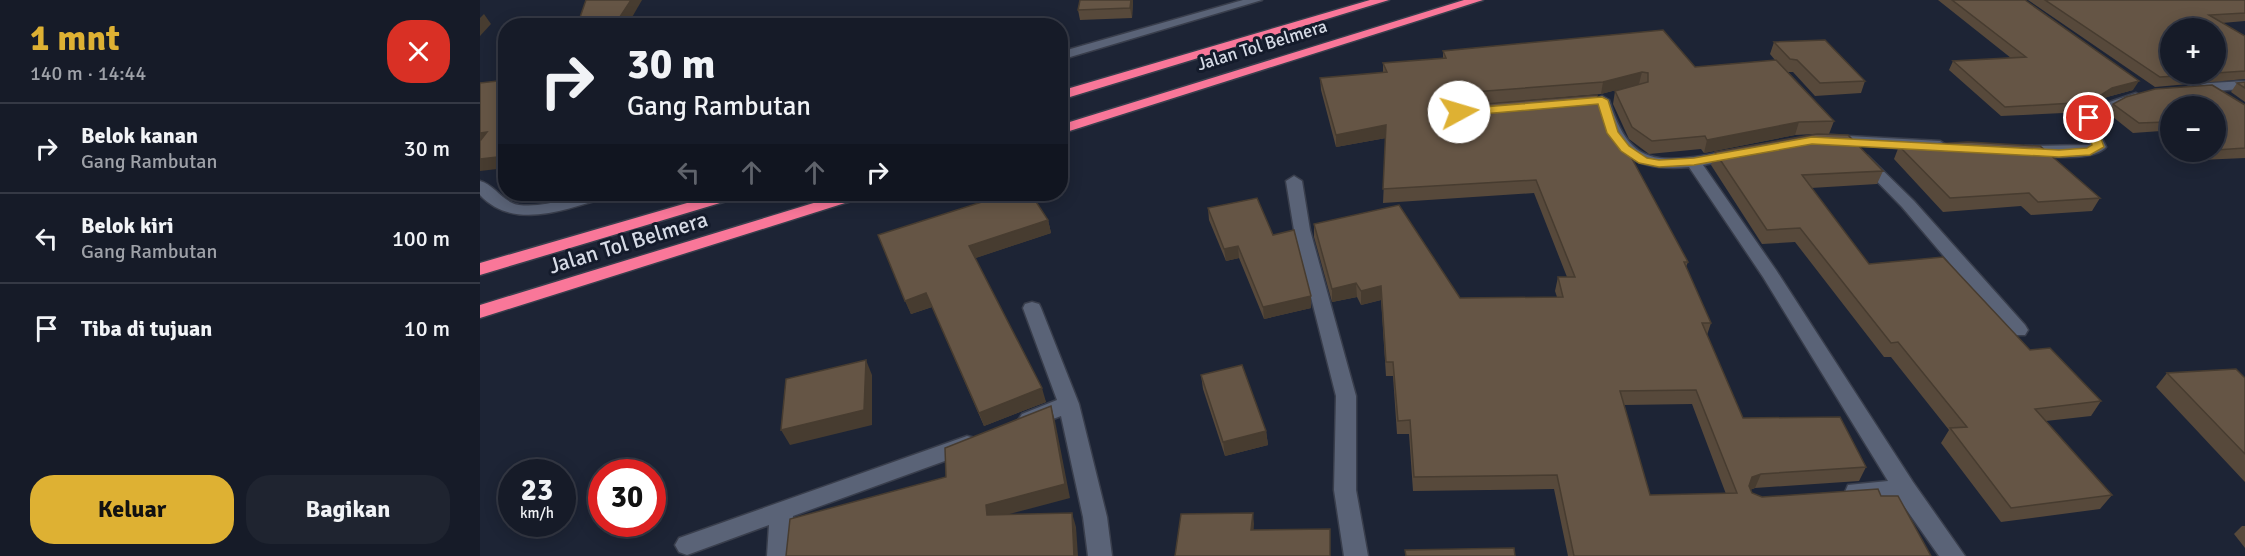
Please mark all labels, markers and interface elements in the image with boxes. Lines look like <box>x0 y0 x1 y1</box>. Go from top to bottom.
street label: Jalan Tol Belmera <box>1194 15 1330 75</box>
text: 1 mnt <box>30 16 120 61</box>
map controls <box>2160 18 2226 162</box>
button: + <box>2160 18 2226 84</box>
button: close <box>387 20 450 83</box>
text: 30 m <box>627 39 716 90</box>
icon: right <box>528 42 606 120</box>
text: 140 m · 14:44 <box>30 61 146 86</box>
position arrow <box>1427 80 1491 144</box>
text: Gang Rambutan <box>627 90 811 123</box>
pin <box>2063 92 2114 143</box>
button: − <box>2160 96 2226 162</box>
icon: arrive <box>2072 101 2105 134</box>
text: Belok kanan <box>81 122 198 149</box>
icon: right <box>30 132 63 165</box>
text: 30 m <box>404 135 450 162</box>
text: Gang Rambutan <box>81 149 217 174</box>
icon: left <box>672 156 705 189</box>
icon: ahead <box>735 156 768 189</box>
icon: ahead <box>798 156 831 189</box>
icon: right <box>861 156 894 189</box>
street label: Jalan Tol Belmera <box>545 205 711 280</box>
text: Belok kiri <box>81 212 174 239</box>
icon: left <box>30 222 63 255</box>
text: 100 m <box>392 225 450 252</box>
text: Gang Rambutan <box>81 239 217 264</box>
icon: arrive <box>30 312 63 345</box>
text: Tiba di tujuan <box>81 315 212 342</box>
text: 10 m <box>404 315 450 342</box>
speed limit sign: 30 <box>588 459 666 537</box>
text: 23 <box>521 472 553 509</box>
button: Keluar <box>30 475 234 544</box>
button: Bagikan <box>246 475 450 544</box>
text: km/h <box>520 504 554 522</box>

